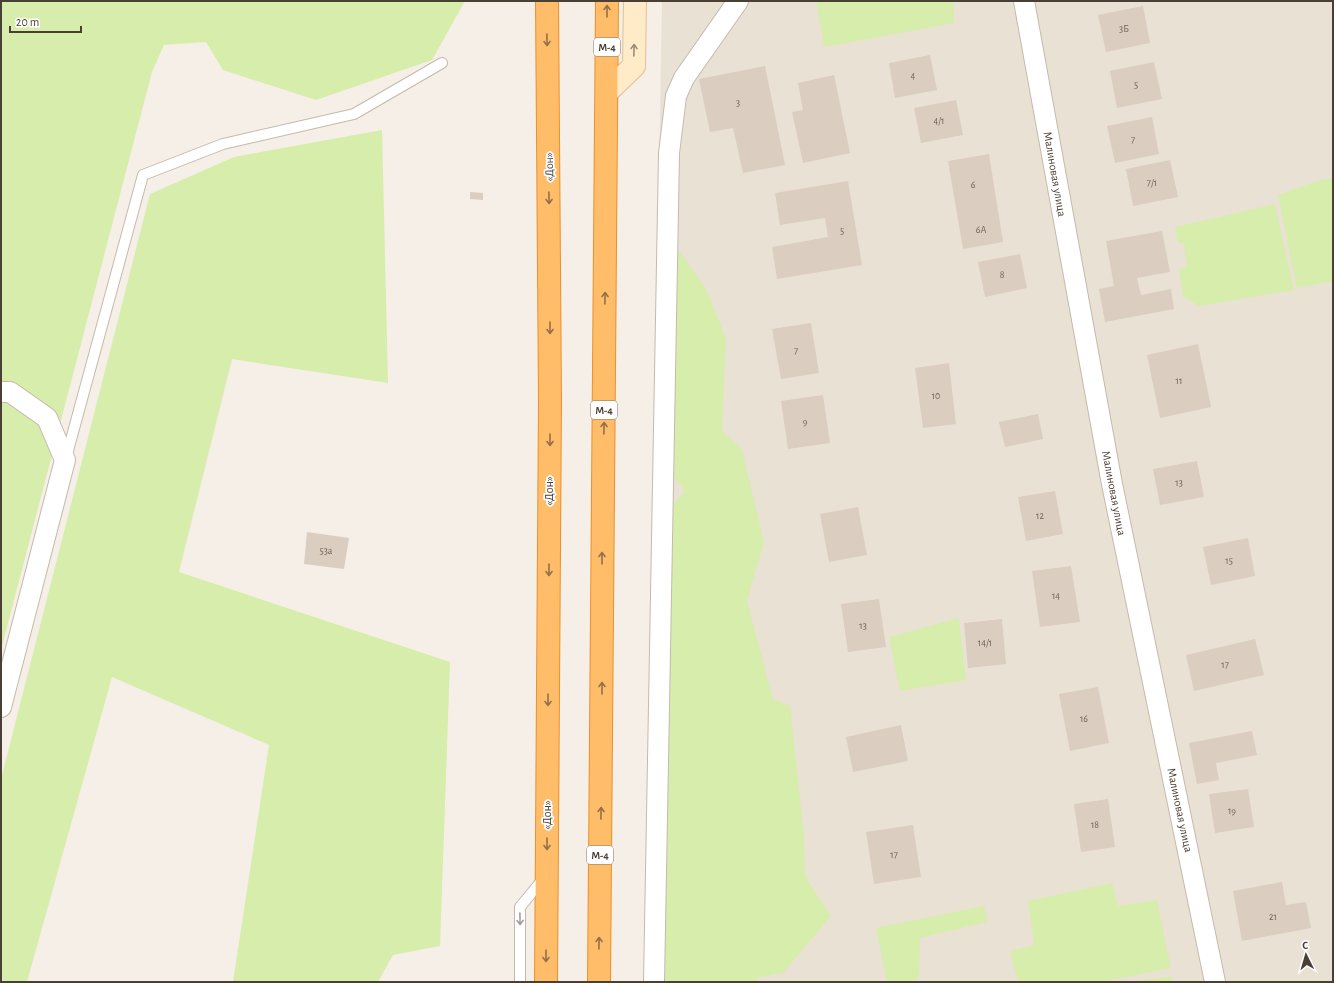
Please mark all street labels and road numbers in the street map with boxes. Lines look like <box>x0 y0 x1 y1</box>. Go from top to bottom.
road number: М-4 <box>594 38 620 56</box>
street label: Малиновая улица <box>1041 131 1068 218</box>
street label: «Дон» <box>543 152 555 182</box>
road number: М-4 <box>591 401 617 419</box>
street label: Малиновая улица <box>1099 450 1128 537</box>
street label: «Дон» <box>543 476 555 506</box>
street label: Малиновая улица <box>1164 767 1195 854</box>
street label: «Дон» <box>541 800 553 830</box>
road number: М-4 <box>587 846 613 864</box>

